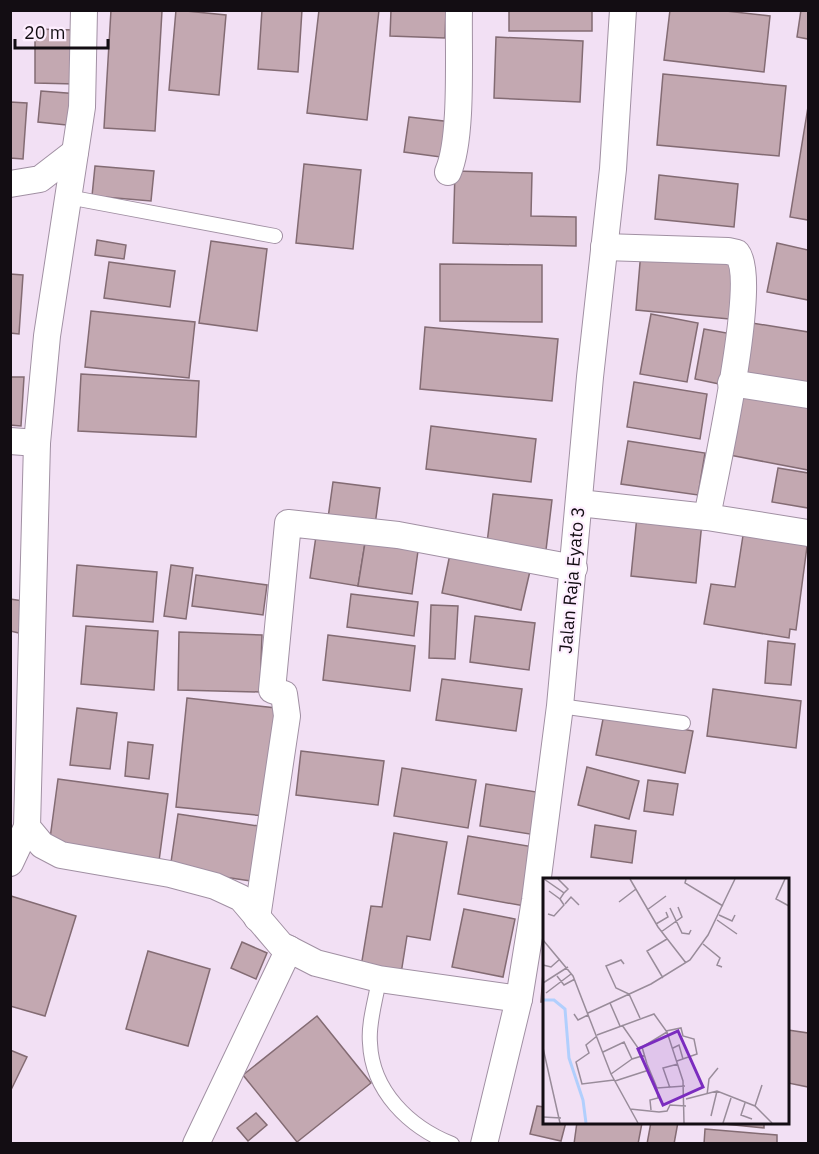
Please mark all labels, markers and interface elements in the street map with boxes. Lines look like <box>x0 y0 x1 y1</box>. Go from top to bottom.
scale bar <box>15 12 108 50</box>
text: 20 m <box>24 21 66 44</box>
street label: Jalan Raja Eyato 3 <box>554 506 589 654</box>
inset map <box>543 878 789 1124</box>

